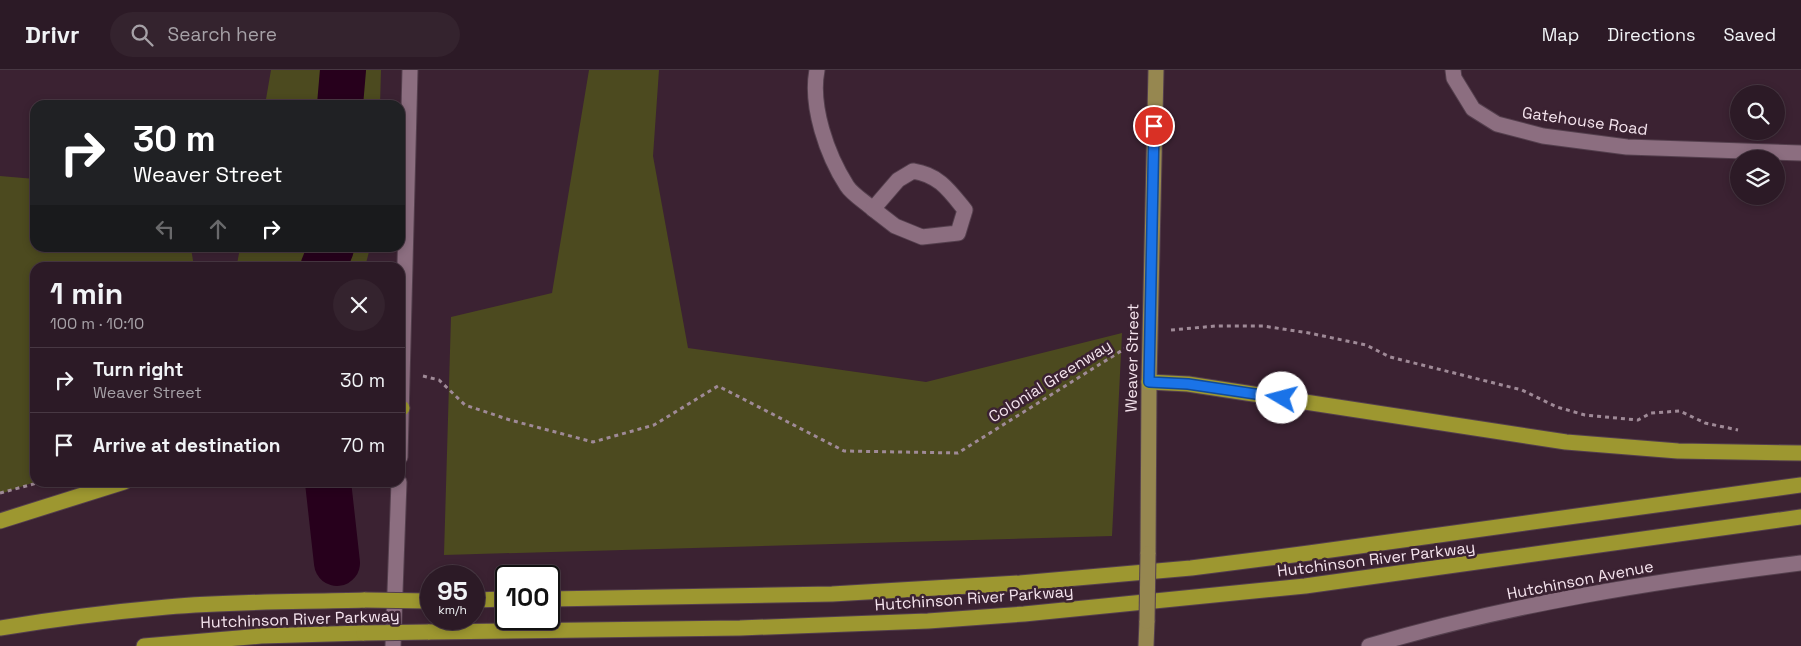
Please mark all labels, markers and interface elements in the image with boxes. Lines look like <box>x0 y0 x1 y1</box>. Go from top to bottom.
search box <box>110 12 460 57</box>
text: Drivr <box>25 19 80 50</box>
icon: search <box>128 21 156 49</box>
text: Search here <box>168 22 277 47</box>
text: Map <box>1542 23 1579 46</box>
text: Directions <box>1607 23 1696 46</box>
text: Saved <box>1724 23 1776 46</box>
map controls <box>1730 85 1785 205</box>
button: search <box>1730 85 1785 140</box>
street label: Gatehouse Road <box>1521 102 1649 140</box>
pin <box>1133 105 1175 147</box>
icon: arrive <box>1140 112 1168 140</box>
text: 30 m <box>133 117 216 161</box>
icon: right <box>50 120 115 185</box>
button: layers <box>1730 150 1785 205</box>
text: Weaver Street <box>133 160 283 188</box>
icon: left <box>151 215 179 243</box>
icon: ahead <box>204 215 232 243</box>
icon: right <box>257 215 285 243</box>
text: 1 min <box>50 274 123 313</box>
button: close <box>333 279 385 331</box>
street label: Weaver Street <box>1121 303 1143 413</box>
text: 100 m · 10:10 <box>50 313 144 334</box>
street label: Colonial Greenway <box>984 335 1116 427</box>
text: Turn right <box>93 357 183 382</box>
icon: right <box>50 366 78 394</box>
text: 30 m <box>340 368 385 393</box>
position arrow <box>1255 371 1307 423</box>
text: Weaver Street <box>93 382 202 403</box>
icon: arrive <box>50 431 78 459</box>
text: Arrive at destination <box>93 433 281 458</box>
text: 70 m <box>341 433 385 458</box>
street label: Hutchinson River Parkway <box>1276 536 1476 582</box>
street label: Hutchinson Avenue <box>1505 555 1655 605</box>
speed limit sign: 100 <box>495 565 560 630</box>
text: 95 <box>437 575 468 607</box>
street label: Hutchinson River Parkway <box>874 581 1074 615</box>
text: km/h <box>438 602 467 618</box>
street label: Hutchinson River Parkway <box>200 605 400 633</box>

